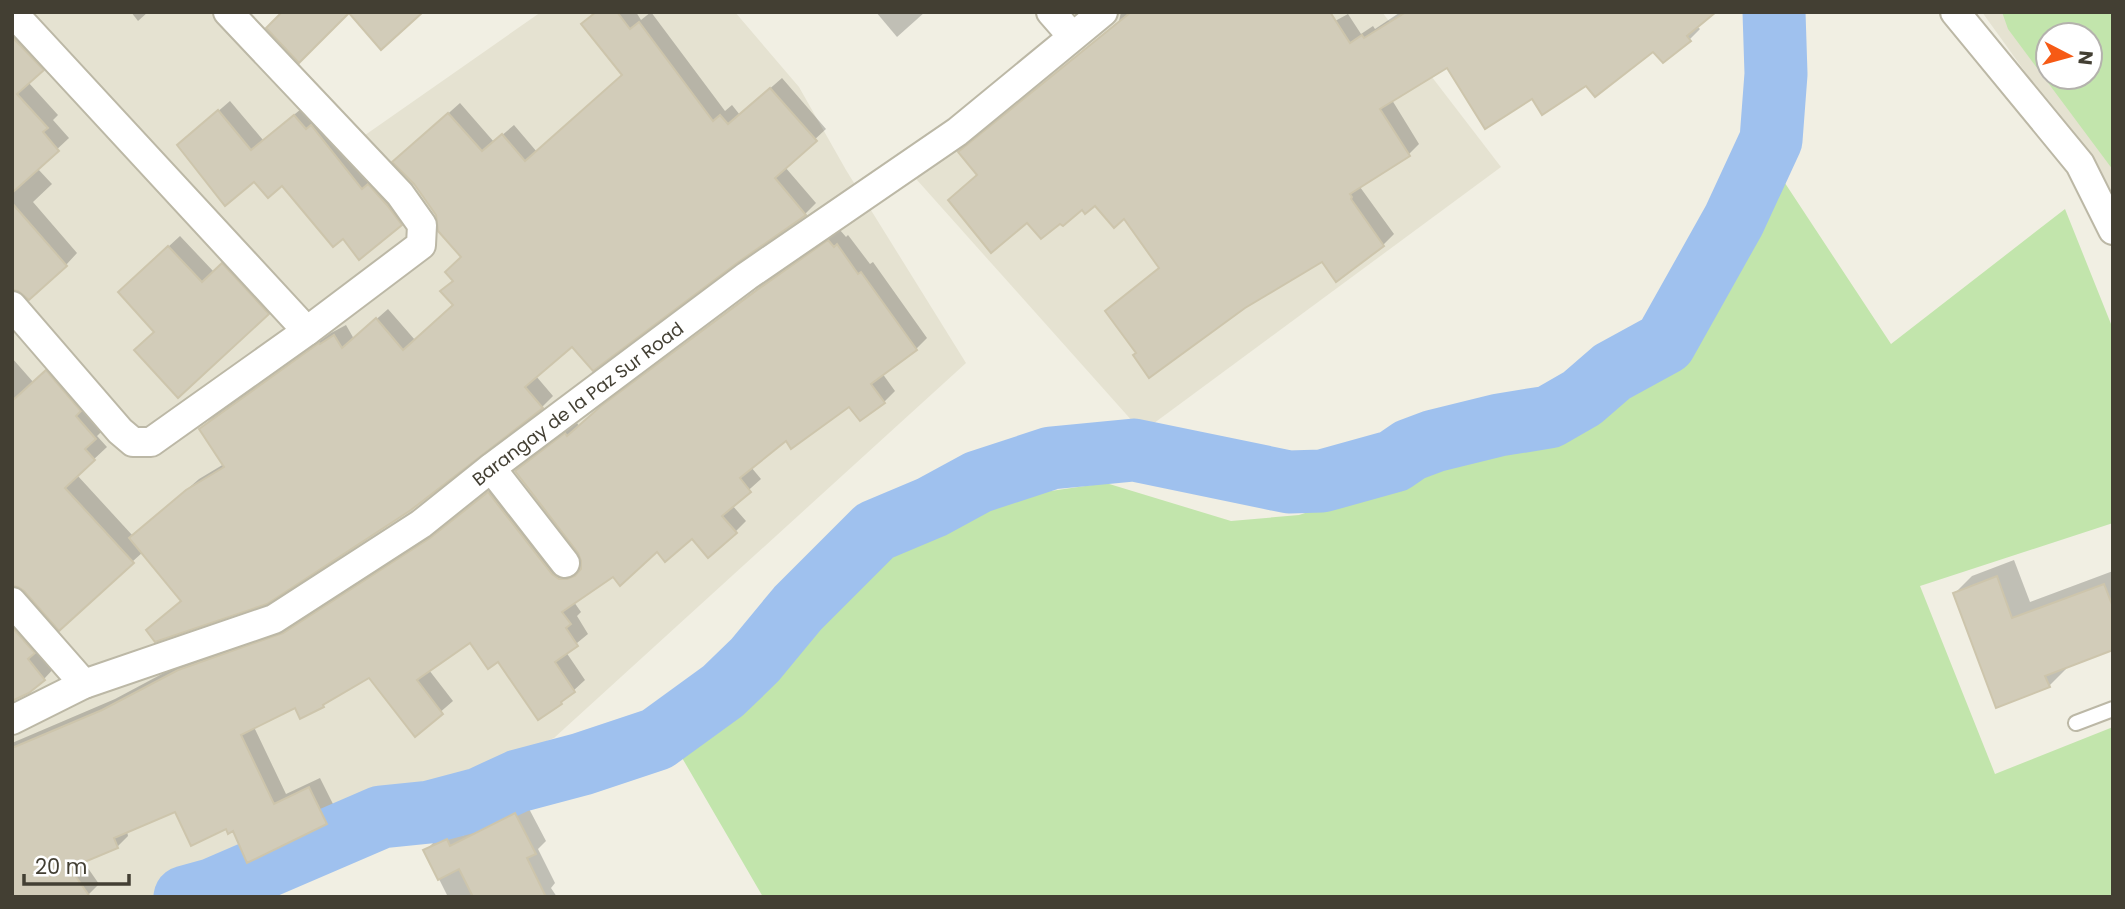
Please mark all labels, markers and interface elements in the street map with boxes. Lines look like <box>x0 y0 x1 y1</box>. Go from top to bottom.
north arrow <box>2034 21 2104 91</box>
text: N <box>2071 49 2100 66</box>
street label: Barangay de la Paz Sur Road <box>467 316 688 491</box>
scale bar <box>24 842 130 886</box>
text: 20 m <box>35 852 88 881</box>

